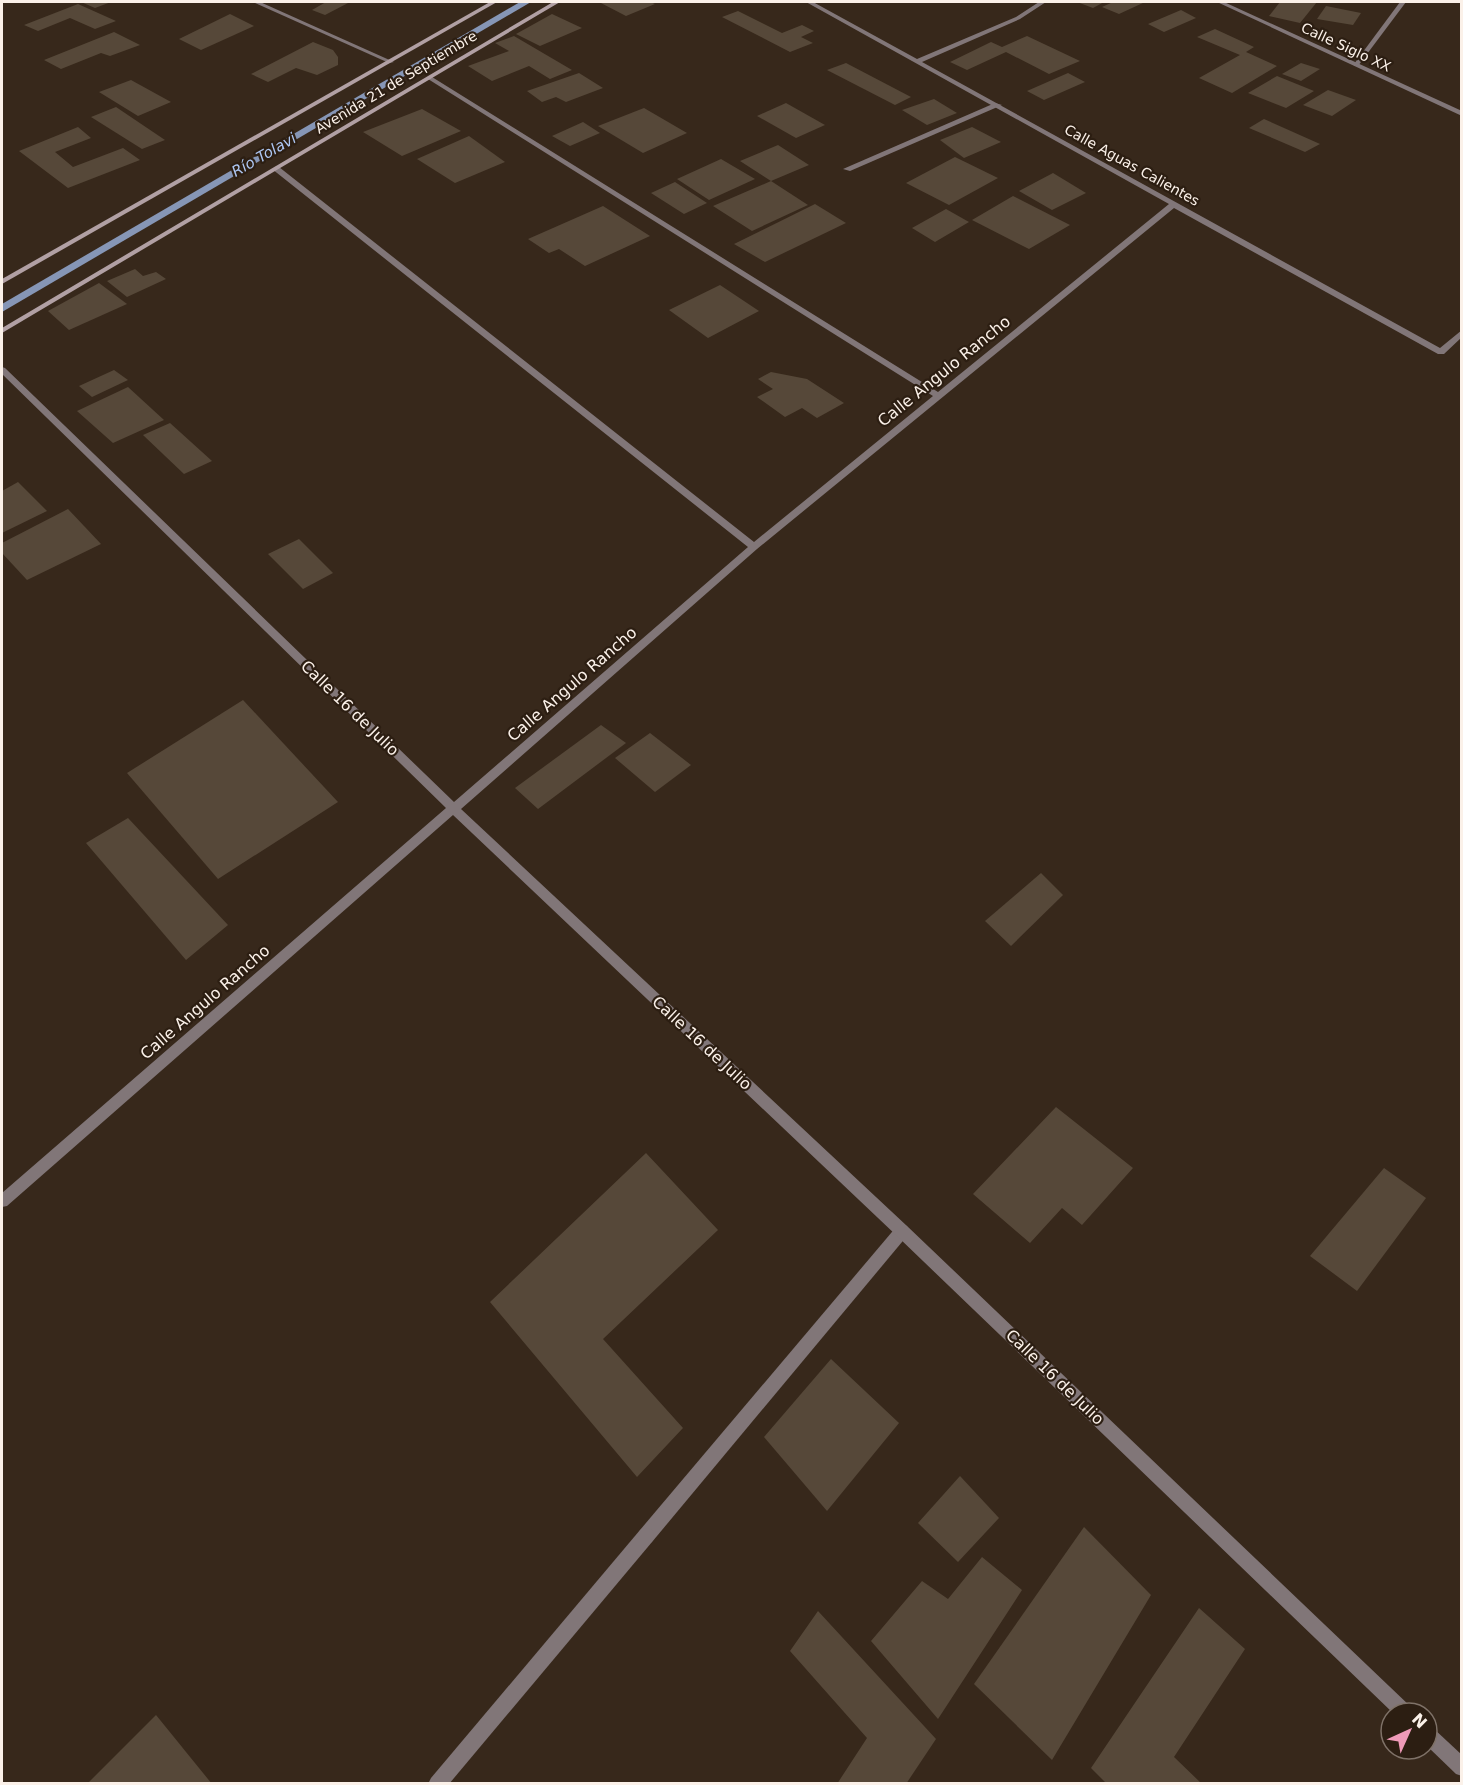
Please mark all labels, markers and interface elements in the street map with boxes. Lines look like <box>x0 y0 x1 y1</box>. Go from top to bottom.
street label: Calle Siglo XX <box>1299 19 1394 75</box>
street label: Avenida 21 de Septiembre <box>312 27 480 137</box>
street label: Calle Aguas Calientes <box>1062 121 1202 209</box>
water label: Río Tolavi <box>229 129 300 181</box>
street label: Calle Angulo Rancho <box>874 312 1014 430</box>
street label: Calle Angulo Rancho <box>504 623 640 745</box>
street label: Calle 16 de Julio <box>297 656 403 760</box>
street label: Calle Angulo Rancho <box>137 941 273 1063</box>
street label: Calle 16 de Julio <box>648 992 756 1094</box>
street label: Calle 16 de Julio <box>1002 1325 1108 1429</box>
north arrow <box>1379 1701 1439 1761</box>
text: N <box>1408 1709 1431 1732</box>

